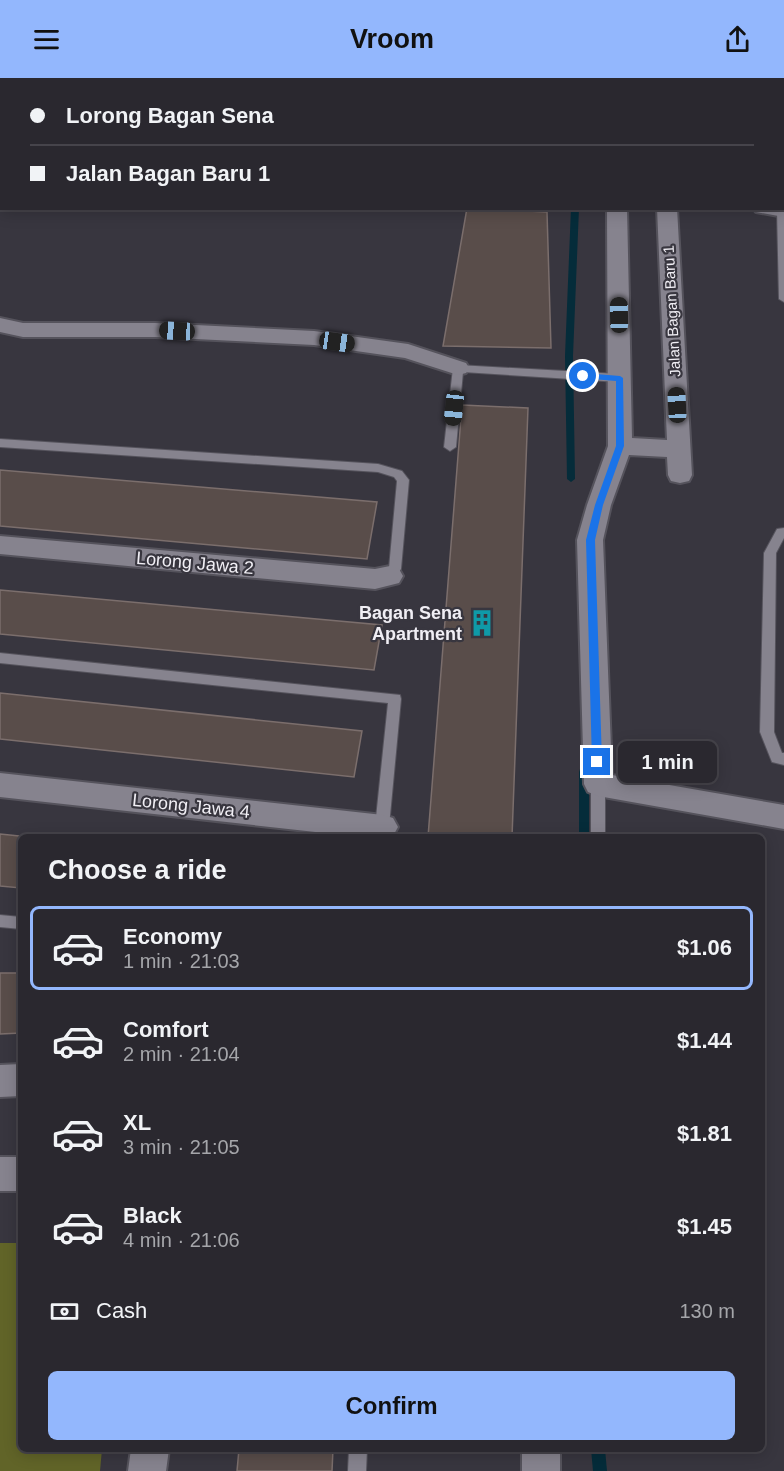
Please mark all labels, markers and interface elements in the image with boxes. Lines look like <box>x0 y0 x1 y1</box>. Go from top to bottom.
icon: menu <box>30 23 63 56</box>
icon: share <box>721 23 754 56</box>
text: Vroom <box>350 24 434 54</box>
text: Lorong Bagan Sena <box>66 103 274 128</box>
text: Jalan Bagan Baru 1 <box>66 161 270 186</box>
street label: Jalan Bagan Baru 1 <box>660 245 683 377</box>
car <box>610 297 628 333</box>
car <box>159 321 195 341</box>
car <box>318 331 356 353</box>
route start <box>569 362 596 389</box>
car <box>667 387 687 423</box>
car <box>443 389 465 427</box>
street label: Lorong Jawa 2 <box>135 548 255 578</box>
place label: Bagan Sena Apartment <box>359 603 463 644</box>
building icon: Bagan Sena Apartment <box>467 608 497 638</box>
callout: 1 min <box>618 741 717 783</box>
route end <box>583 748 610 775</box>
text: 1 min <box>641 751 694 773</box>
street label: Lorong Jawa 4 <box>131 790 251 822</box>
text: Choose a ride <box>48 855 227 885</box>
icon: car <box>51 921 105 975</box>
text: Economy <box>123 924 222 949</box>
text: $1.06 <box>677 935 732 960</box>
text: 1 min · 21:03 <box>123 950 240 972</box>
icon: car <box>51 1014 105 1068</box>
text: Comfort <box>123 1017 209 1042</box>
text: $1.44 <box>677 1028 732 1053</box>
text: 2 min · 21:04 <box>123 1043 240 1065</box>
icon: car <box>51 1107 105 1161</box>
text: XL <box>123 1110 151 1135</box>
text: $1.81 <box>677 1121 732 1146</box>
text: 3 min · 21:05 <box>123 1136 240 1158</box>
icon: car <box>51 1200 105 1254</box>
text: Black <box>123 1203 182 1228</box>
text: $1.45 <box>677 1214 732 1239</box>
text: 4 min · 21:06 <box>123 1229 240 1251</box>
icon: cash <box>48 1295 81 1328</box>
text: Cash <box>96 1298 147 1323</box>
text: 130 m <box>679 1300 735 1322</box>
button: Confirm <box>48 1371 735 1440</box>

